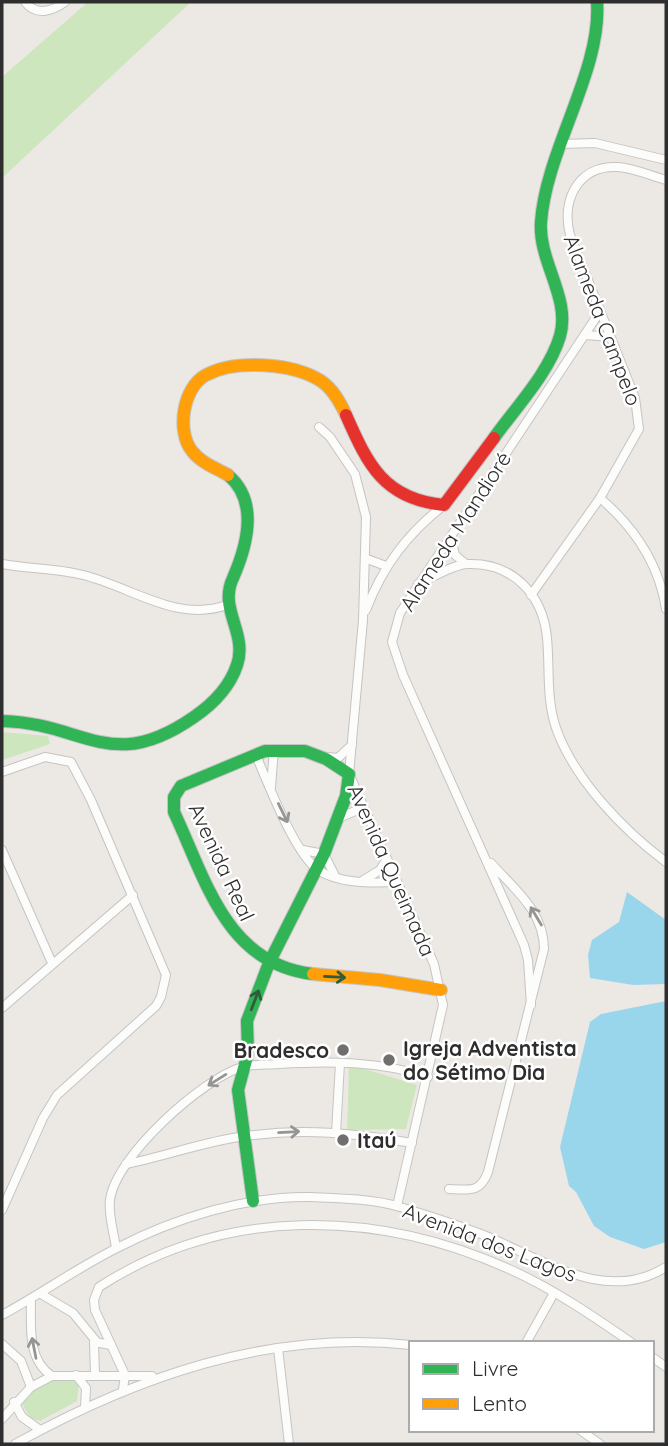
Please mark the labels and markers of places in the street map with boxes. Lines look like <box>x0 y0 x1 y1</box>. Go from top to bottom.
place label: Igreja Adventista do Sétimo Dia <box>403 1035 577 1085</box>
place label: Bradesco <box>233 1037 329 1063</box>
marker: Bradesco <box>335 1042 351 1058</box>
marker: Igreja Adventista do Sétimo Dia <box>381 1052 397 1068</box>
place label: Itaú <box>357 1127 397 1153</box>
marker: Itaú <box>335 1132 351 1148</box>

